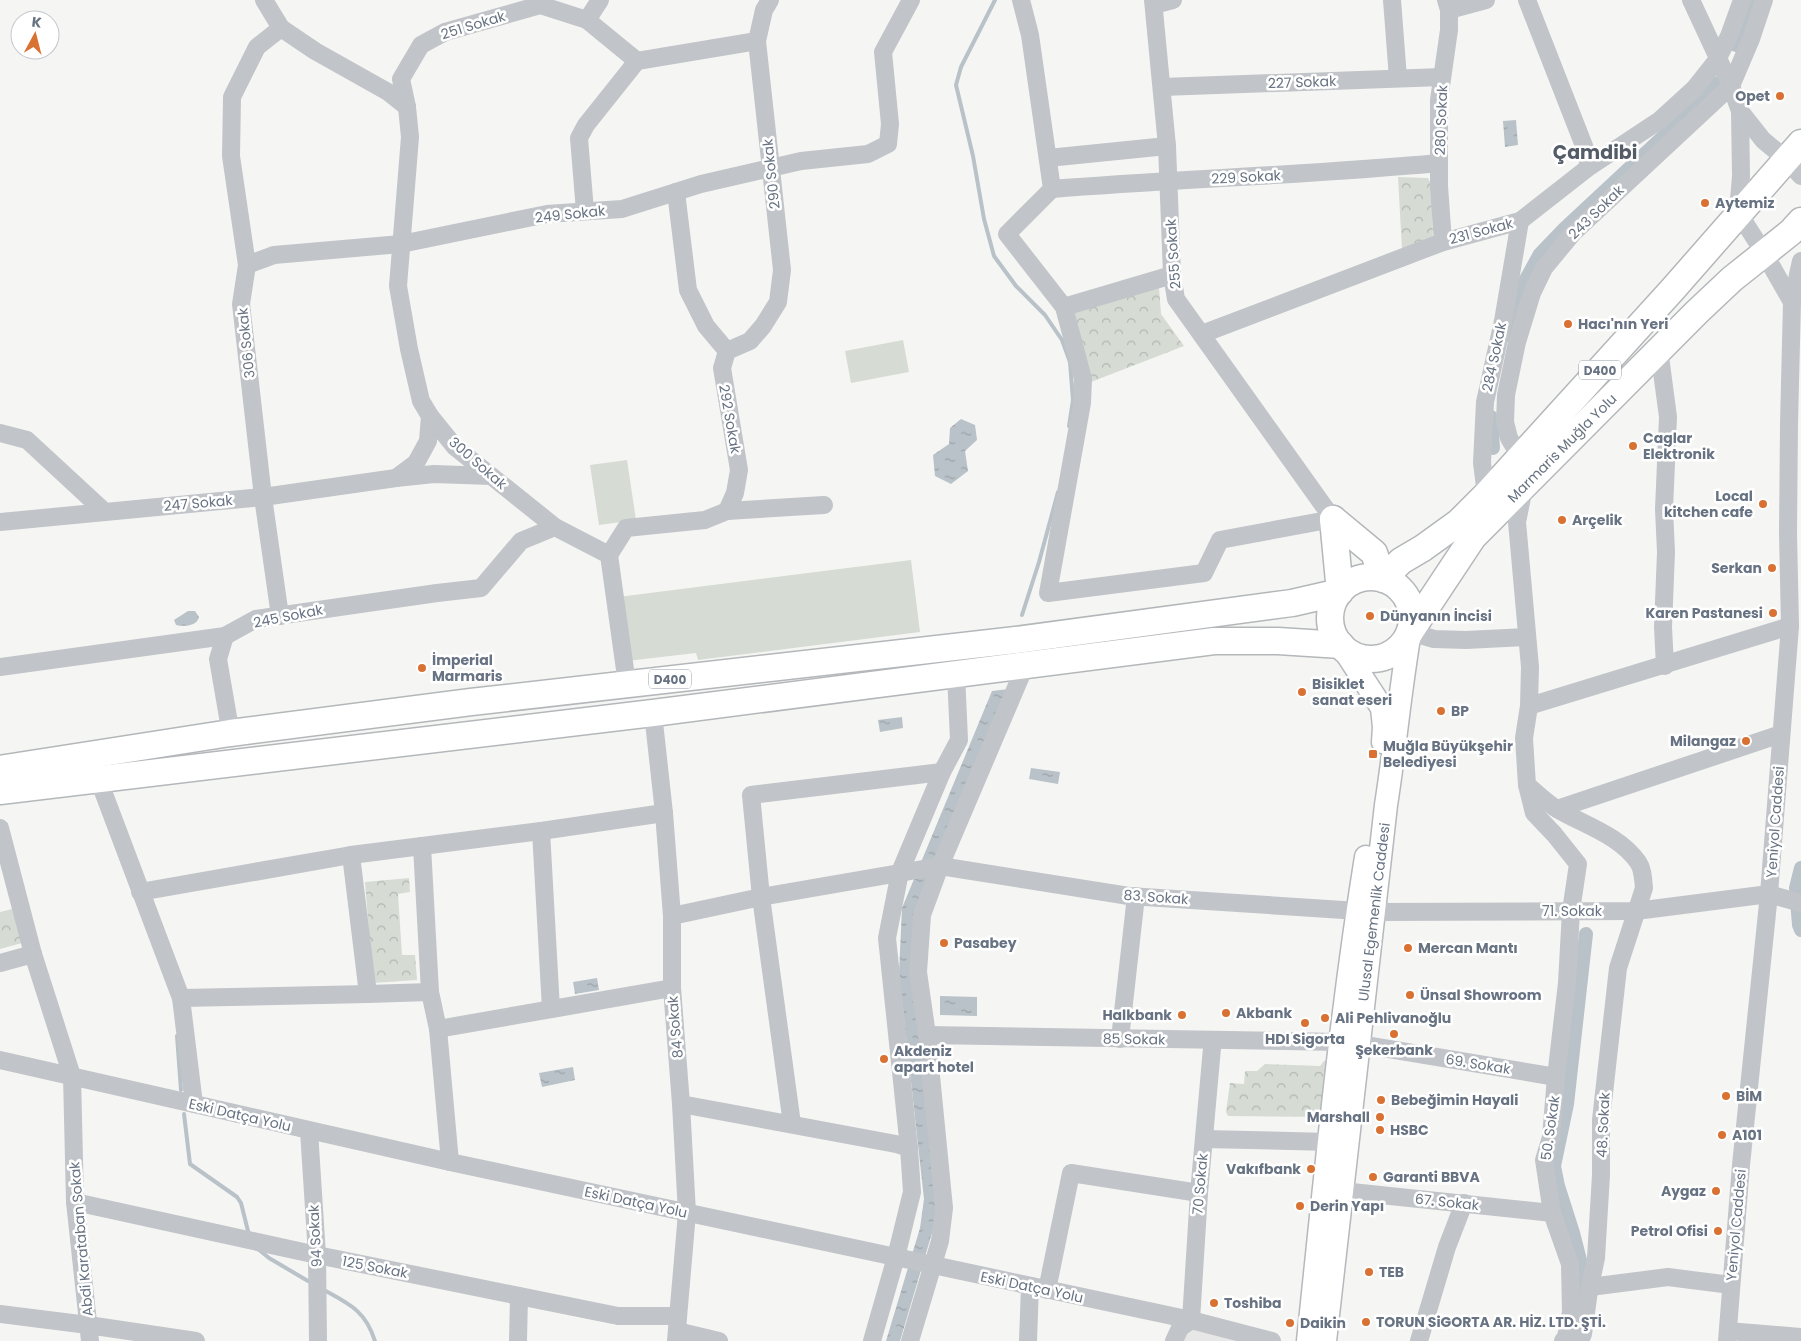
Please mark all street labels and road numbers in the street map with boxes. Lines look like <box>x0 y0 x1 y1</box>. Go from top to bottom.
street label: 251 Sokak <box>438 6 508 44</box>
street label: 227 Sokak <box>1267 71 1337 93</box>
street label: 280 Sokak <box>1430 84 1452 156</box>
street label: 290 Sokak <box>757 137 785 210</box>
street label: 229 Sokak <box>1211 165 1282 189</box>
street label: 243 Sokak <box>1564 180 1629 243</box>
street label: 249 Sokak <box>534 200 607 228</box>
street label: 231 Sokak <box>1447 213 1516 249</box>
street label: 255 Sokak <box>1161 217 1185 290</box>
street label: 306 Sokak <box>232 306 260 379</box>
street label: 284 Sokak <box>1477 320 1511 394</box>
road number: D400 <box>1579 360 1621 380</box>
street label: 292 Sokak <box>714 383 746 456</box>
street label: Marmaris Muğla Yolu <box>1503 389 1621 507</box>
street label: 300 Sokak <box>445 432 512 494</box>
street label: 247 Sokak <box>163 490 234 516</box>
street label: 245 Sokak <box>252 599 325 633</box>
road number: D400 <box>649 670 691 689</box>
street label: Yeniyol Caddesi <box>1761 765 1789 879</box>
street label: Ulusal Egemenlik Caddesi <box>1353 822 1395 1002</box>
street label: 83. Sokak <box>1123 885 1190 909</box>
street label: 71. Sokak <box>1542 901 1603 921</box>
street label: 84 Sokak <box>662 994 688 1059</box>
street label: 85 Sokak <box>1103 1028 1166 1050</box>
street label: 69. Sokak <box>1444 1049 1513 1079</box>
street label: 48. Sokak <box>1591 1091 1615 1158</box>
street label: Eski Datça Yolu <box>187 1093 293 1137</box>
street label: 50. Sokak <box>1536 1093 1565 1162</box>
street label: 70 Sokak <box>1187 1152 1213 1215</box>
street label: Abdi Karataban Sokak <box>64 1160 98 1317</box>
street label: Yeniyol Caddesi <box>1721 1168 1751 1282</box>
street label: Eski Datça Yolu <box>583 1181 689 1223</box>
street label: 67. Sokak <box>1414 1189 1481 1215</box>
street label: 94 Sokak <box>303 1204 327 1268</box>
street label: 125 Sokak <box>341 1251 410 1283</box>
street label: Eski Datça Yolu <box>979 1266 1085 1308</box>

